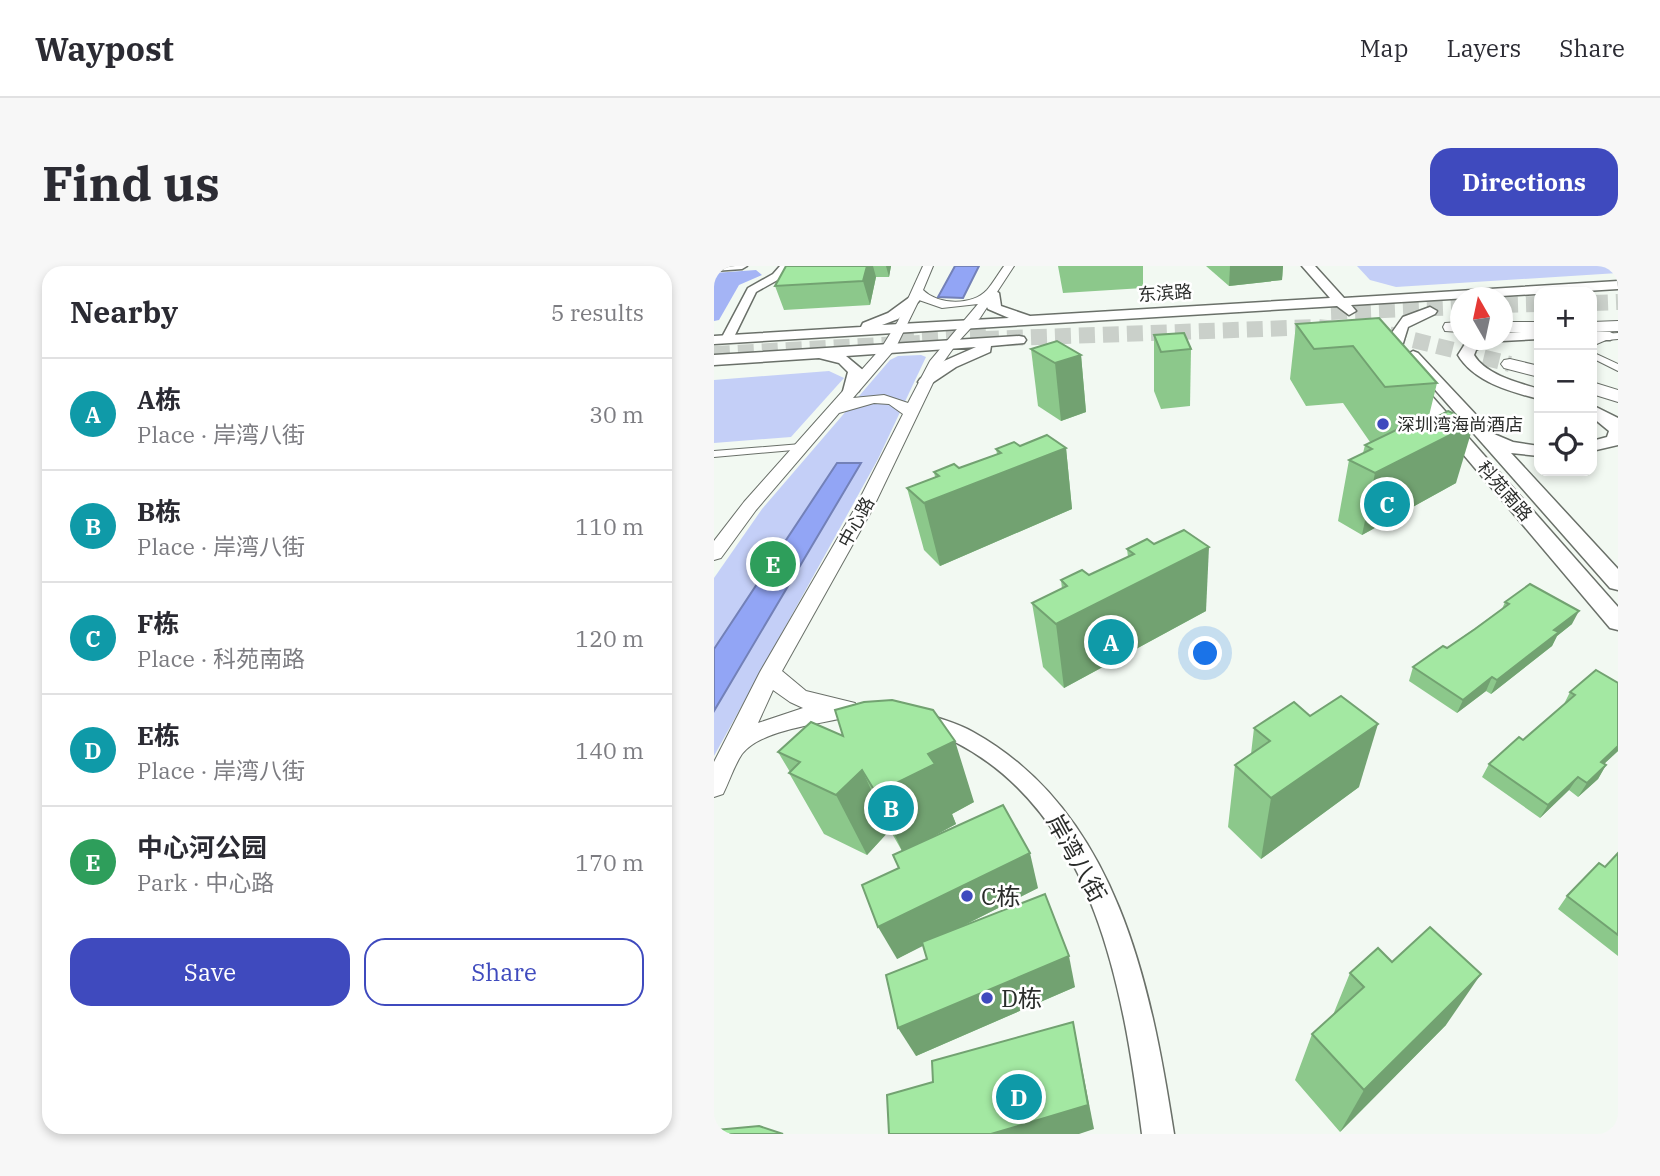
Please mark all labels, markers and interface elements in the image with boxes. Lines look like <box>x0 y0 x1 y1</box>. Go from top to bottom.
text: Waypost <box>35 27 174 70</box>
text: Map <box>1360 32 1408 64</box>
text: Layers <box>1446 32 1521 64</box>
text: Share <box>1559 32 1625 64</box>
button: Directions <box>1430 148 1618 216</box>
text: Find us <box>42 151 220 214</box>
street label: 东滨路 <box>1137 280 1193 306</box>
north arrow <box>1450 287 1513 350</box>
map controls <box>1534 287 1597 476</box>
button: + <box>1534 287 1597 350</box>
text: Nearby <box>70 292 178 331</box>
text: 5 results <box>551 297 644 327</box>
button: − <box>1534 350 1597 413</box>
text: A栋 <box>137 382 181 416</box>
text: A <box>85 399 101 429</box>
text: 30 m <box>589 399 644 429</box>
place label: 深圳湾海尚酒店 <box>1397 413 1523 436</box>
button: locate <box>1534 413 1597 476</box>
marker: 深圳湾海尚酒店 <box>1375 416 1391 432</box>
text: Place · 岸湾八街 <box>137 419 305 449</box>
street label: 科苑南路 <box>1473 456 1537 526</box>
pin: C <box>1364 478 1410 530</box>
street label: 中心路 <box>833 493 879 551</box>
text: B栋 <box>137 494 181 528</box>
text: B <box>85 511 101 541</box>
text: 110 m <box>575 511 644 541</box>
text: Place · 岸湾八街 <box>137 531 305 561</box>
pin: E <box>750 538 796 590</box>
text: F栋 <box>137 606 180 640</box>
pin: A <box>1088 616 1134 668</box>
text: C <box>85 623 101 653</box>
text: 120 m <box>575 623 644 653</box>
your location <box>1188 636 1222 670</box>
text: Place · 科苑南路 <box>137 643 305 673</box>
text: E栋 <box>137 718 180 752</box>
text: D <box>84 735 102 765</box>
text: 140 m <box>575 735 644 765</box>
text: Place · 岸湾八街 <box>137 755 305 785</box>
pin: B <box>868 782 914 834</box>
street label: 岸湾八街 <box>1040 808 1114 908</box>
text: 中心河公园 <box>137 830 267 864</box>
text: E <box>85 847 101 877</box>
text: 170 m <box>575 847 644 877</box>
text: Park · 中心路 <box>137 867 274 897</box>
place label: C栋 <box>981 880 1021 912</box>
marker: C栋 <box>959 888 975 904</box>
button: Save <box>70 938 350 1006</box>
button: Share <box>364 938 644 1006</box>
place label: D栋 <box>1001 982 1042 1014</box>
marker: D栋 <box>979 990 995 1006</box>
pin: D <box>996 1071 1042 1123</box>

